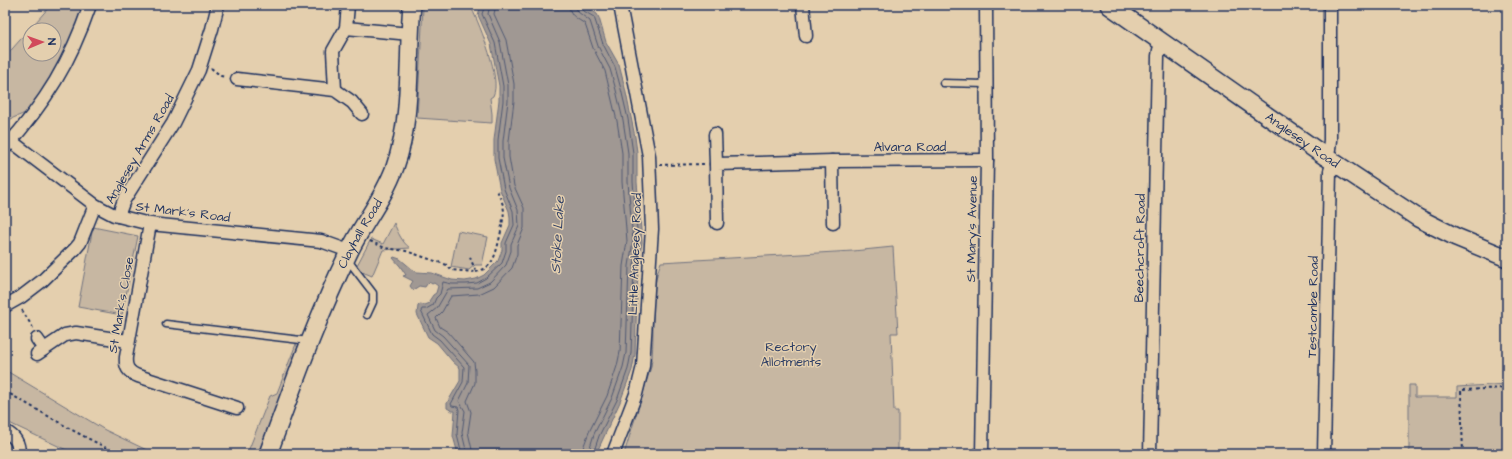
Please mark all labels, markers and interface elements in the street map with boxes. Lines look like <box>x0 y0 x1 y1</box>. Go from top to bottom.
north arrow <box>22 22 62 62</box>
text: N <box>44 38 59 45</box>
street label: Anglesey Arms Road <box>101 91 180 208</box>
street label: Anglesey Road <box>1262 108 1343 173</box>
street label: Alvara Road <box>874 138 947 156</box>
street label: St Mary's Avenue <box>962 176 983 282</box>
street label: Little Anglesey Road <box>624 192 647 315</box>
street label: Beechcroft Road <box>1130 193 1150 303</box>
water label: Stoke Lake <box>546 194 570 274</box>
street label: Clayhall Road <box>333 195 387 272</box>
street label: St Mark's Road <box>135 197 232 227</box>
street label: St Mark's Close <box>104 256 138 354</box>
street label: Testcombe Road <box>1303 256 1323 358</box>
park label: Rectory Allotments <box>761 338 822 371</box>

